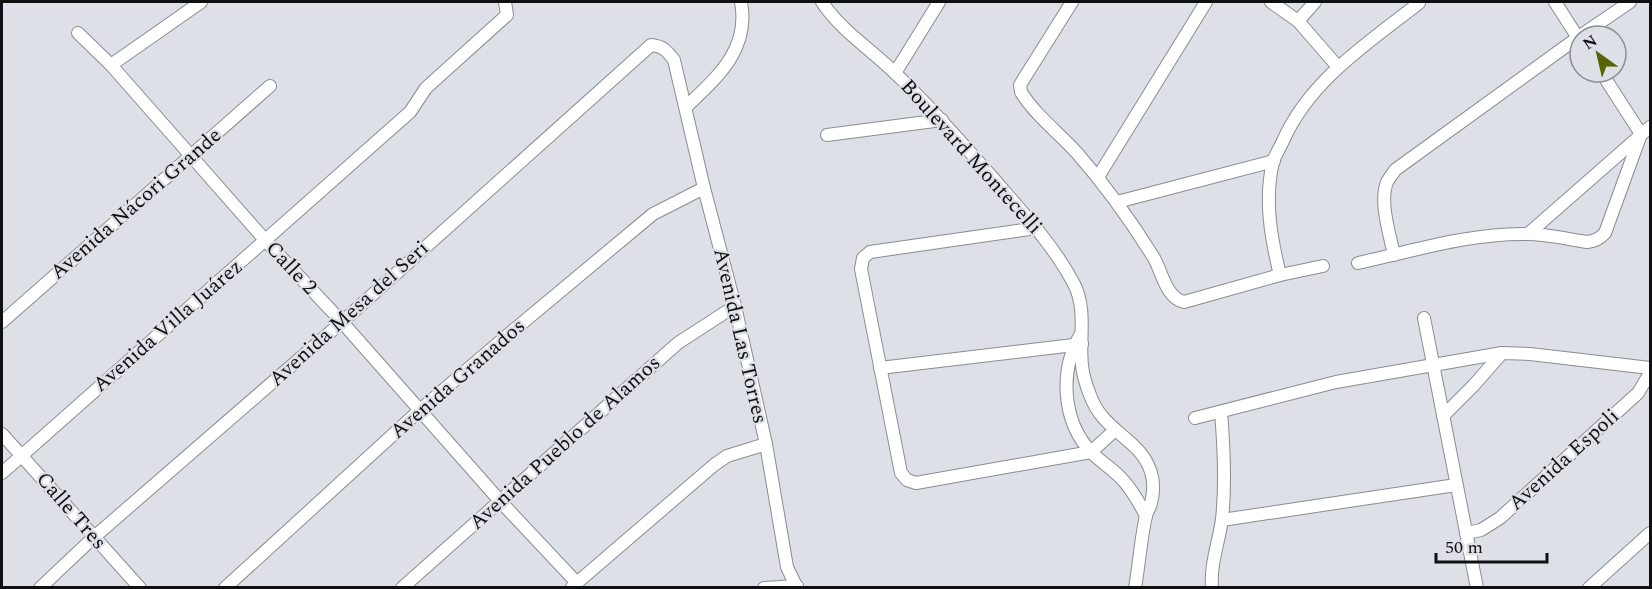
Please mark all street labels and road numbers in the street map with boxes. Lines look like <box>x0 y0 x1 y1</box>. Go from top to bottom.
street label: Boulevard Montecelli <box>892 72 1050 242</box>
street label: Avenida Nácori Grande <box>43 120 229 288</box>
street label: Avenida Mesa del Seri <box>262 233 436 395</box>
street label: Calle 2 <box>258 234 324 302</box>
street label: Avenida Las Torres <box>704 245 776 427</box>
street label: Avenida Villa Juárez <box>86 252 250 400</box>
street label: Avenida Granados <box>383 311 533 447</box>
street label: Avenida Pueblo de Alamos <box>462 348 668 538</box>
street label: Avenida Espoli <box>1501 401 1627 519</box>
street label: Calle Tres <box>28 465 114 557</box>

